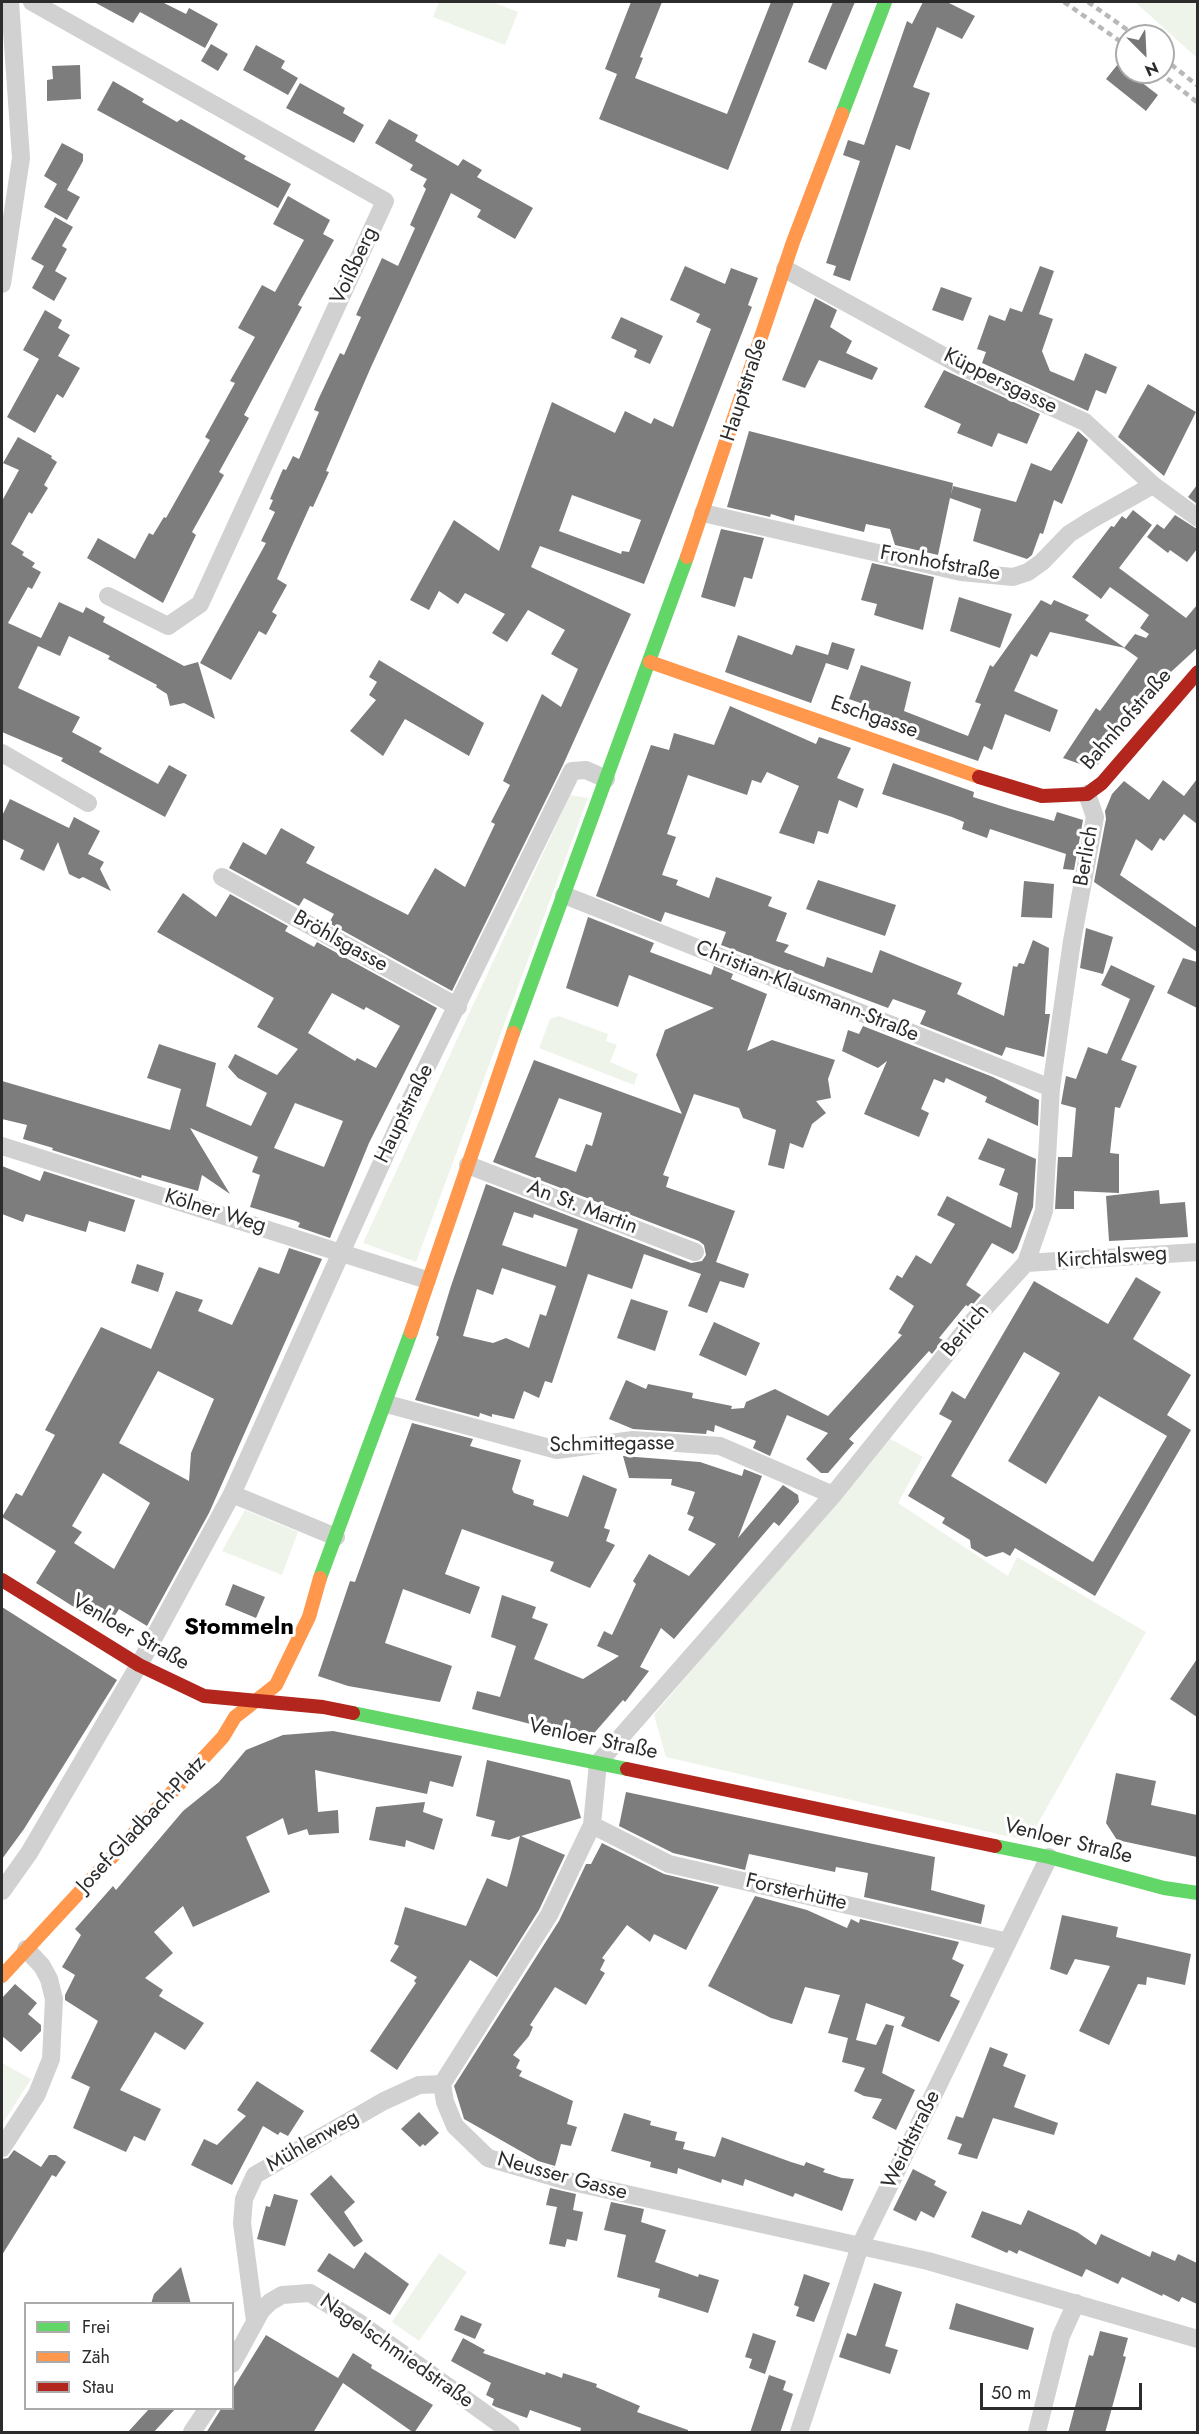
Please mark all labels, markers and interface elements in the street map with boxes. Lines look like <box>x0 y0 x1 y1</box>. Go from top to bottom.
north arrow <box>1115 24 1175 84</box>
text: N <box>1141 56 1162 82</box>
street label: Voißberg <box>326 223 384 309</box>
street label: Hauptstraße <box>717 335 773 445</box>
street label: Küppersgasse <box>939 344 1061 420</box>
street label: Fronhofstraße <box>878 541 1002 587</box>
street label: Bahnhofstraße <box>1076 664 1178 776</box>
street label: Eschgasse <box>827 691 921 745</box>
street label: Berlich <box>1069 824 1105 888</box>
street label: Bröhlsgasse <box>288 906 392 978</box>
street label: Christian-Klausmann-Straße <box>692 936 922 1048</box>
street label: Hauptstraße <box>370 1061 440 1167</box>
street label: An St. Martin <box>523 1175 641 1241</box>
street label: Kölner Weg <box>161 1185 269 1239</box>
street label: Kirchtalsweg <box>1056 1242 1168 1274</box>
street label: Berlich <box>937 1300 995 1362</box>
street label: Schmittegasse <box>549 1431 675 1459</box>
street label: Venloer Straße <box>67 1589 193 1677</box>
district label: Stommeln <box>184 1614 294 1642</box>
street label: Venloer Straße <box>526 1714 660 1766</box>
street label: Josef-Gladbach-Platz <box>72 1751 212 1899</box>
street label: Venloer Straße <box>1001 1814 1135 1870</box>
street label: Forsterhütte <box>743 1869 849 1917</box>
street label: Weidtstraße <box>877 2087 947 2193</box>
street label: Mühlenweg <box>262 2105 364 2179</box>
street label: Neusser Gasse <box>494 2148 630 2206</box>
street label: Nagelschmiedstraße <box>314 2290 478 2414</box>
legend <box>24 2302 234 2410</box>
text: Frei <box>82 2314 111 2340</box>
text: Zäh <box>82 2344 110 2370</box>
scale bar <box>983 2371 1145 2409</box>
text: Stau <box>82 2374 114 2400</box>
text: 50 m <box>991 2380 1031 2406</box>

